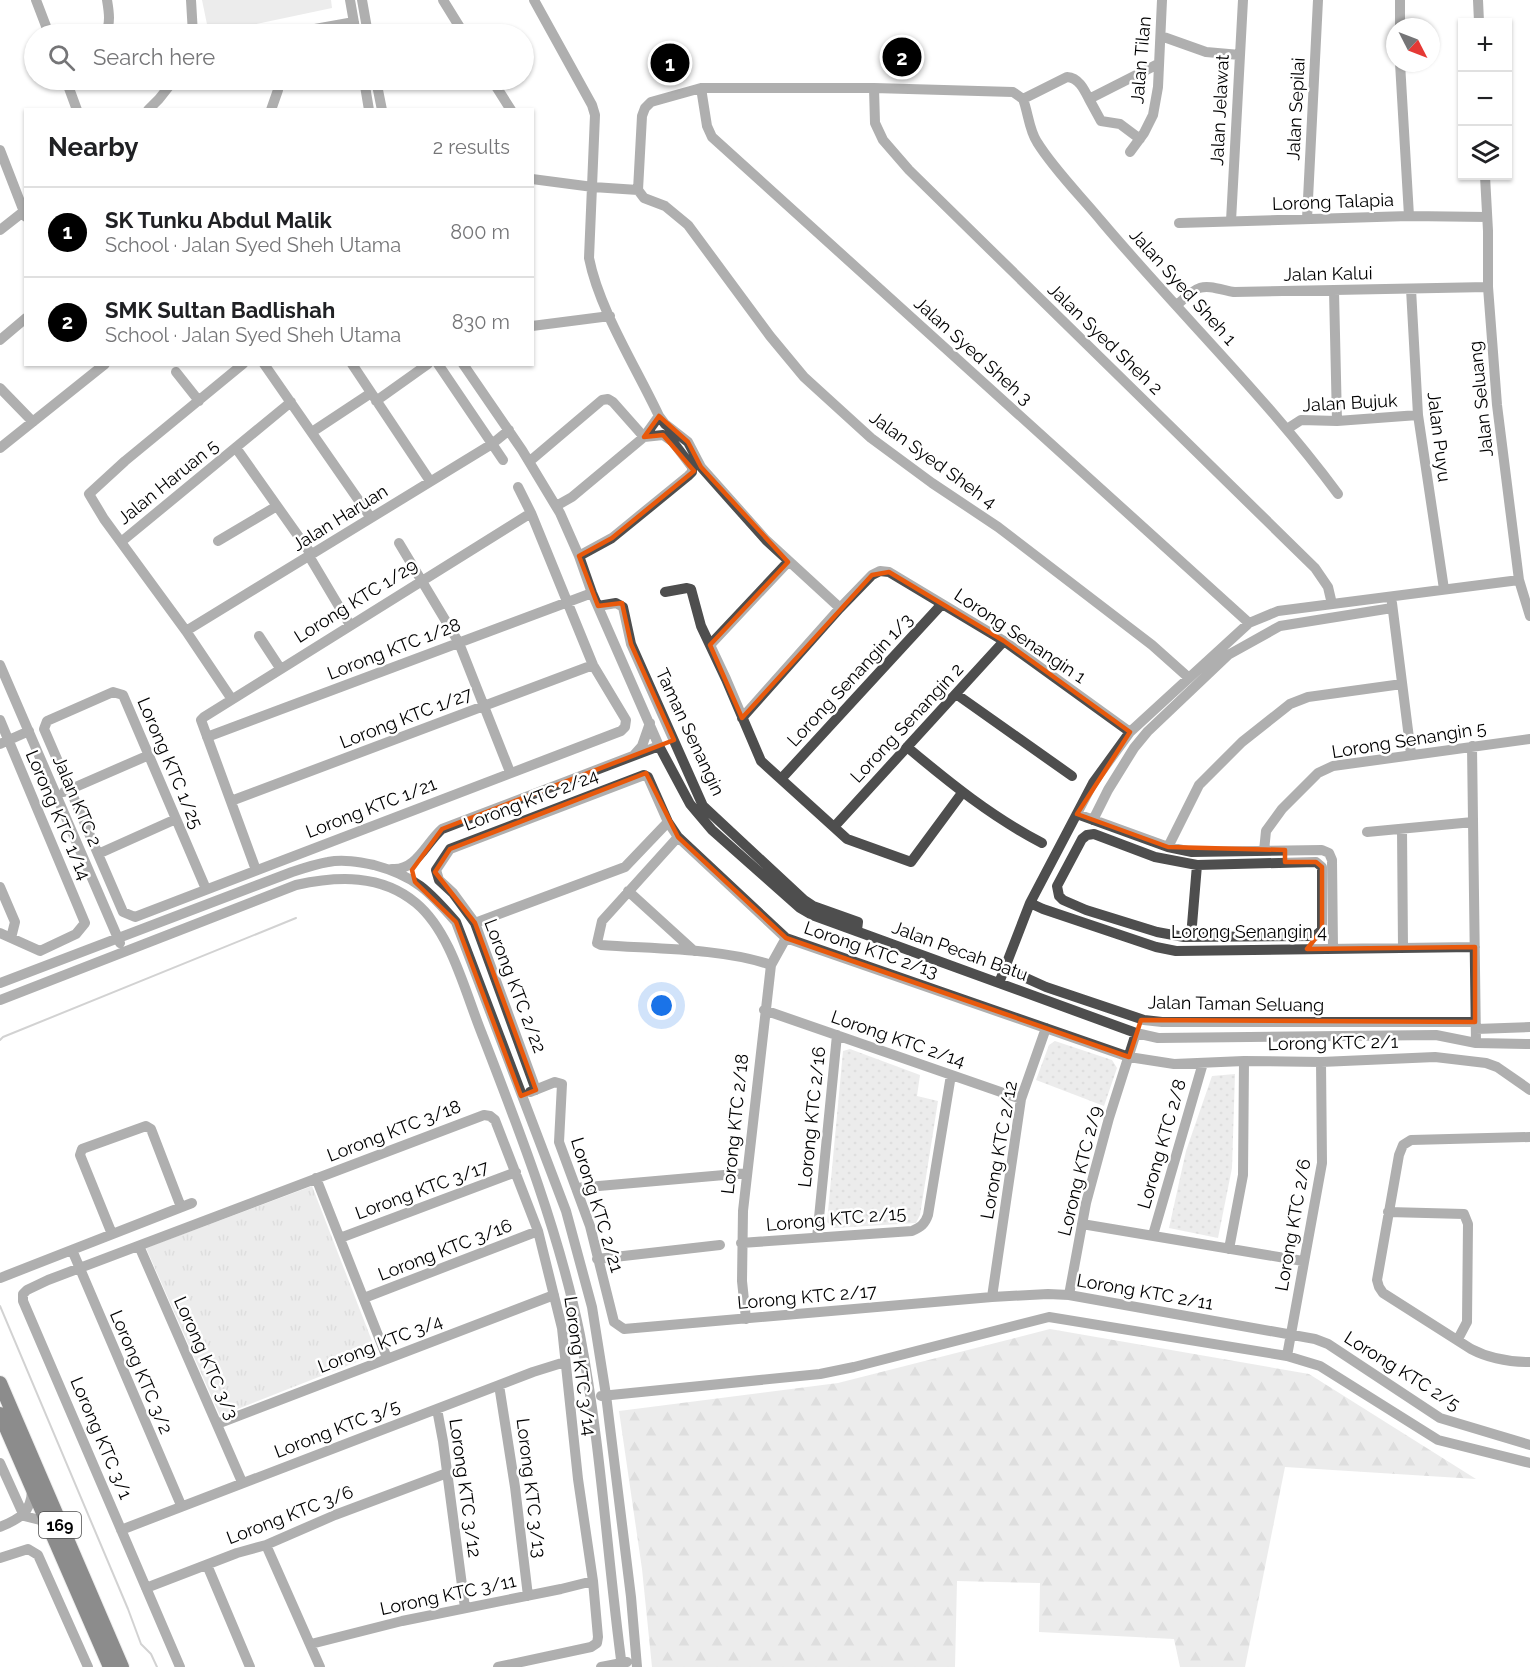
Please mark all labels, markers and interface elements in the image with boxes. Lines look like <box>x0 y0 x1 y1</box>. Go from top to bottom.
street label: Jalan Tilan <box>1126 15 1155 105</box>
north arrow <box>1386 18 1440 72</box>
map controls <box>1458 18 1512 180</box>
button: + <box>1458 18 1512 72</box>
search box <box>24 24 534 90</box>
pin: 2 <box>882 34 922 80</box>
pin: 1 <box>650 40 690 86</box>
icon: search <box>45 41 78 74</box>
text: Search here <box>93 44 215 70</box>
street label: Jalan Jelawat <box>1206 54 1233 166</box>
street label: Jalan Sepilai <box>1282 57 1309 161</box>
button: − <box>1458 72 1512 126</box>
button: layers <box>1458 126 1512 180</box>
text: Nearby <box>48 132 138 162</box>
text: 2 results <box>433 135 510 159</box>
street label: Lorong Talapia <box>1272 189 1394 214</box>
text: SK Tunku Abdul Malik <box>105 207 332 233</box>
text: 1 <box>63 220 72 244</box>
text: 800 m <box>450 220 510 244</box>
street label: Jalan Syed Sheh 1 <box>1126 224 1241 349</box>
text: School · Jalan Syed Sheh Utama <box>105 233 401 257</box>
street label: Jalan Kalui <box>1283 262 1373 285</box>
street label: Jalan Syed Sheh 2 <box>1044 279 1167 399</box>
street label: Jalan Syed Sheh 3 <box>910 292 1037 409</box>
text: SMK Sultan Badlishah <box>105 297 335 323</box>
text: 2 <box>62 310 73 334</box>
text: 830 m <box>452 310 510 334</box>
text: School · Jalan Syed Sheh Utama <box>105 323 401 347</box>
street label: Jalan Seluang <box>1464 340 1497 458</box>
street label: Jalan Bujuk <box>1302 390 1398 415</box>
street label: Jalan Puyu <box>1424 391 1455 483</box>
street label: Jalan Syed Sheh 4 <box>866 407 1001 513</box>
street label: Jalan Haruan 5 <box>113 435 222 528</box>
street label: Jalan Haruan <box>288 480 391 555</box>
street label: Lorong KTC 1/29 <box>290 554 421 647</box>
street label: Lorong Senangin 1 <box>951 584 1090 688</box>
street label: Lorong Senangin 1/3 <box>783 609 917 750</box>
street label: Lorong KTC 1/28 <box>324 613 463 684</box>
street label: Lorong Senangin 2 <box>846 659 967 787</box>
street label: Taman Senangin <box>652 665 729 799</box>
street label: Lorong KTC 1/27 <box>337 682 475 752</box>
street label: Lorong KTC 1/25 <box>133 694 208 832</box>
street label: Lorong Senangin 5 <box>1330 717 1488 762</box>
street label: Lorong KTC 1/14 <box>22 747 95 883</box>
street label: Jalan KTC 2 <box>49 752 106 849</box>
street label: Lorong KTC 2/24 <box>461 764 601 835</box>
street label: Lorong KTC 1/21 <box>303 773 439 842</box>
street label: Lorong KTC 2/22 <box>480 916 551 1056</box>
street label: Jalan Pecah Batu <box>889 916 1031 985</box>
street label: Lorong KTC 2/13 <box>801 917 941 982</box>
street label: Lorong Senangin 4 <box>1171 921 1327 942</box>
your location <box>647 991 676 1020</box>
street label: Jalan Taman Seluang <box>1148 991 1324 1016</box>
street label: Lorong KTC 2/14 <box>828 1006 968 1071</box>
street label: Lorong KTC 2/1 <box>1268 1031 1399 1054</box>
street label: Lorong KTC 2/16 <box>794 1045 829 1188</box>
street label: Lorong KTC 2/18 <box>717 1053 752 1195</box>
street label: Lorong KTC 2/8 <box>1133 1077 1190 1211</box>
street label: Lorong KTC 2/12 <box>976 1079 1021 1221</box>
street label: Lorong KTC 3/18 <box>324 1095 464 1166</box>
street label: Lorong KTC 2/9 <box>1053 1104 1106 1238</box>
street label: Lorong KTC 2/21 <box>567 1135 628 1275</box>
street label: Lorong KTC 3/17 <box>352 1156 492 1223</box>
street label: Lorong KTC 2/6 <box>1271 1157 1314 1293</box>
street label: Lorong KTC 2/15 <box>765 1202 907 1235</box>
street label: Lorong KTC 3/16 <box>375 1214 515 1285</box>
street label: Lorong KTC 2/11 <box>1075 1269 1215 1314</box>
street label: Lorong KTC 2/17 <box>736 1280 878 1313</box>
street label: Lorong KTC 3/3 <box>170 1293 243 1423</box>
street label: Lorong KTC 3/14 <box>560 1295 601 1437</box>
street label: Lorong KTC 3/2 <box>106 1307 177 1437</box>
street label: Lorong KTC 3/4 <box>315 1310 445 1377</box>
street label: Lorong KTC 2/5 <box>1341 1327 1464 1415</box>
street label: Lorong KTC 3/1 <box>66 1373 137 1502</box>
street label: Lorong KTC 3/5 <box>271 1395 403 1462</box>
street label: Lorong KTC 3/12 <box>445 1417 486 1559</box>
street label: Lorong KTC 3/13 <box>513 1417 550 1559</box>
street label: Lorong KTC 3/6 <box>224 1481 356 1548</box>
road number: 169 <box>39 1512 81 1538</box>
street label: Lorong KTC 3/11 <box>378 1570 518 1619</box>

